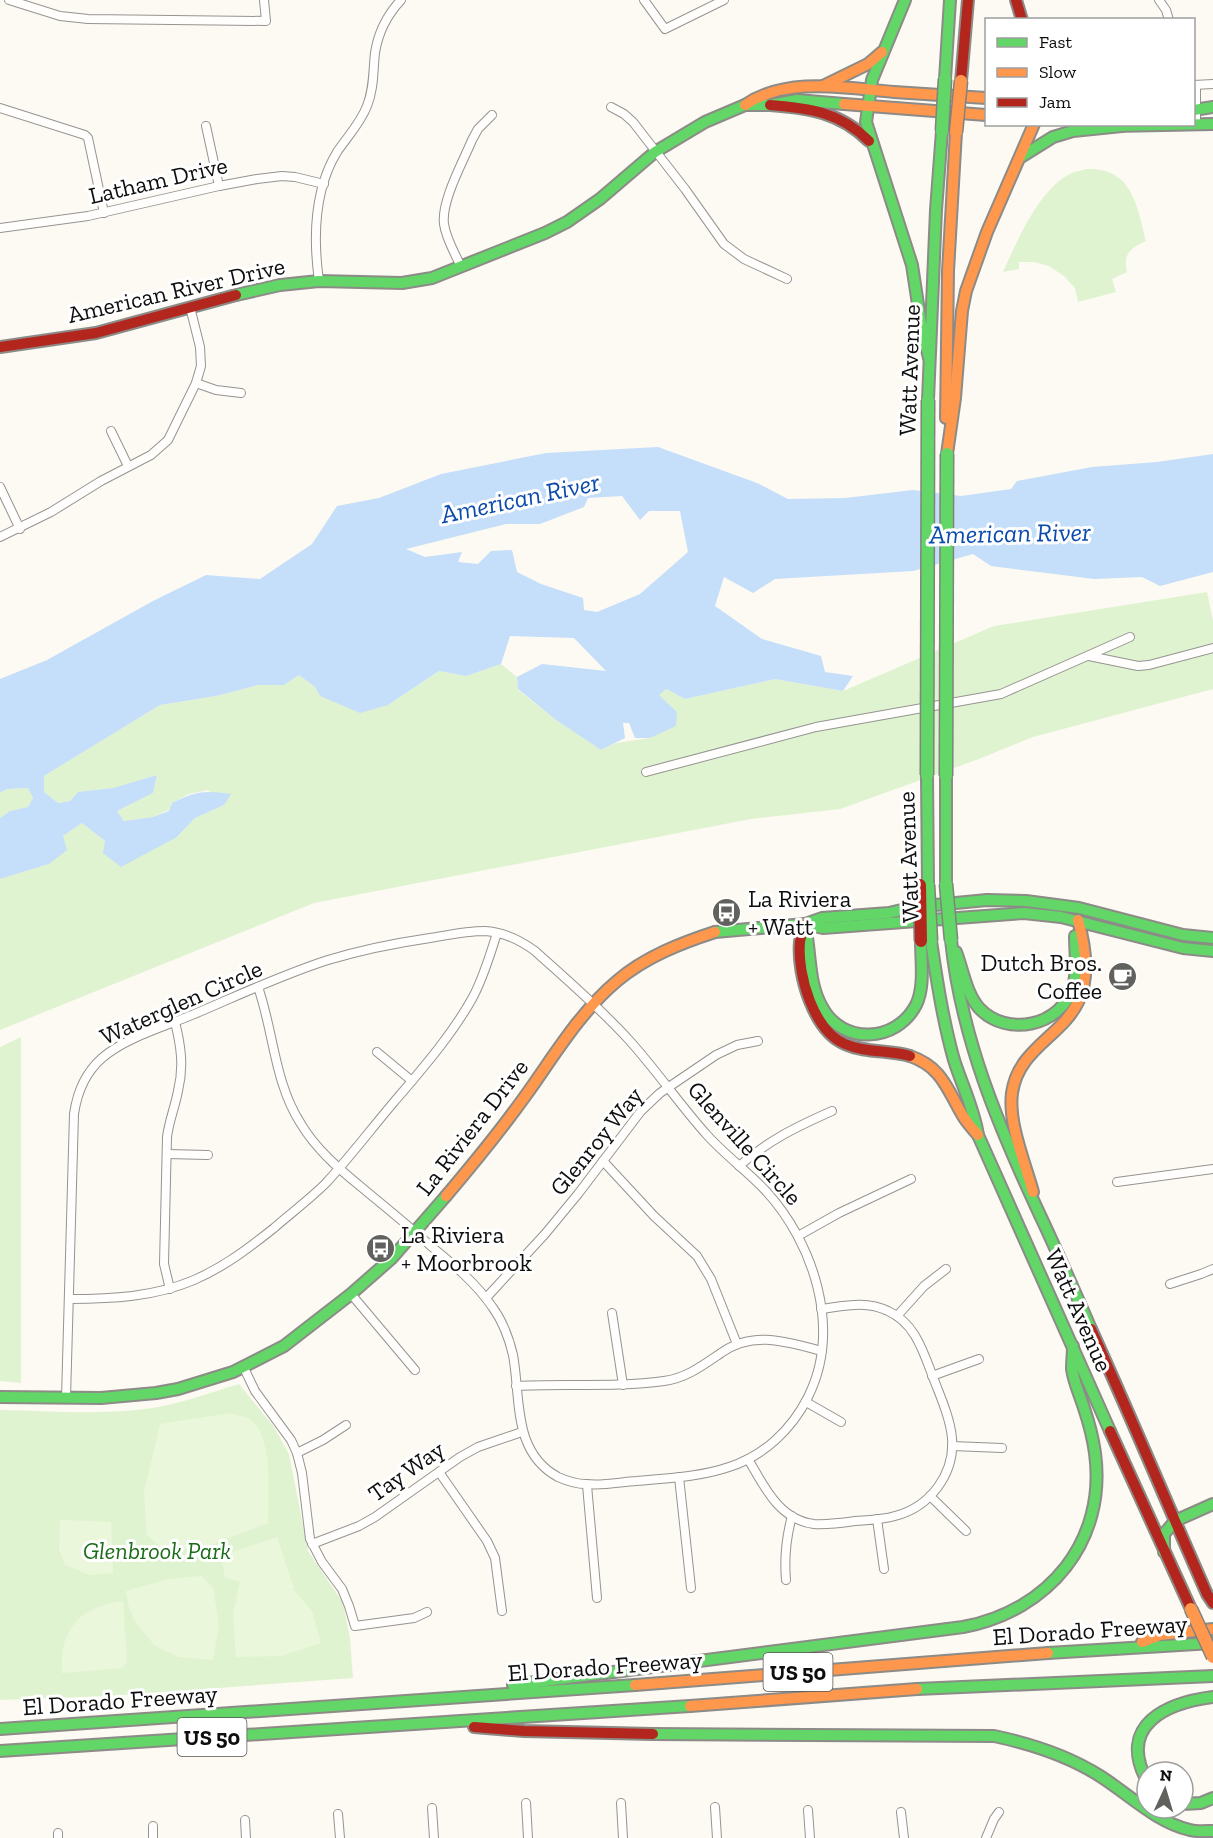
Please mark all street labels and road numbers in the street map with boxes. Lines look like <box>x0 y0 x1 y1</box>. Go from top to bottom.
street label: Latham Drive <box>86 150 230 210</box>
street label: American River Drive <box>64 251 288 329</box>
street label: Watt Avenue <box>892 304 926 436</box>
street label: Watt Avenue <box>891 791 925 923</box>
street label: Waterglen Circle <box>95 953 267 1051</box>
street label: La Riviera Drive <box>410 1053 534 1201</box>
street label: Glenville Circle <box>682 1075 808 1211</box>
street label: Glenroy Way <box>543 1080 649 1201</box>
street label: Watt Avenue <box>1039 1244 1119 1376</box>
street label: Tay Way <box>362 1434 450 1508</box>
street label: El Dorado Freeway <box>992 1609 1189 1651</box>
street label: El Dorado Freeway <box>507 1645 704 1687</box>
road number: US 50 <box>764 1653 832 1691</box>
street label: El Dorado Freeway <box>22 1679 219 1721</box>
road number: US 50 <box>178 1718 246 1756</box>

